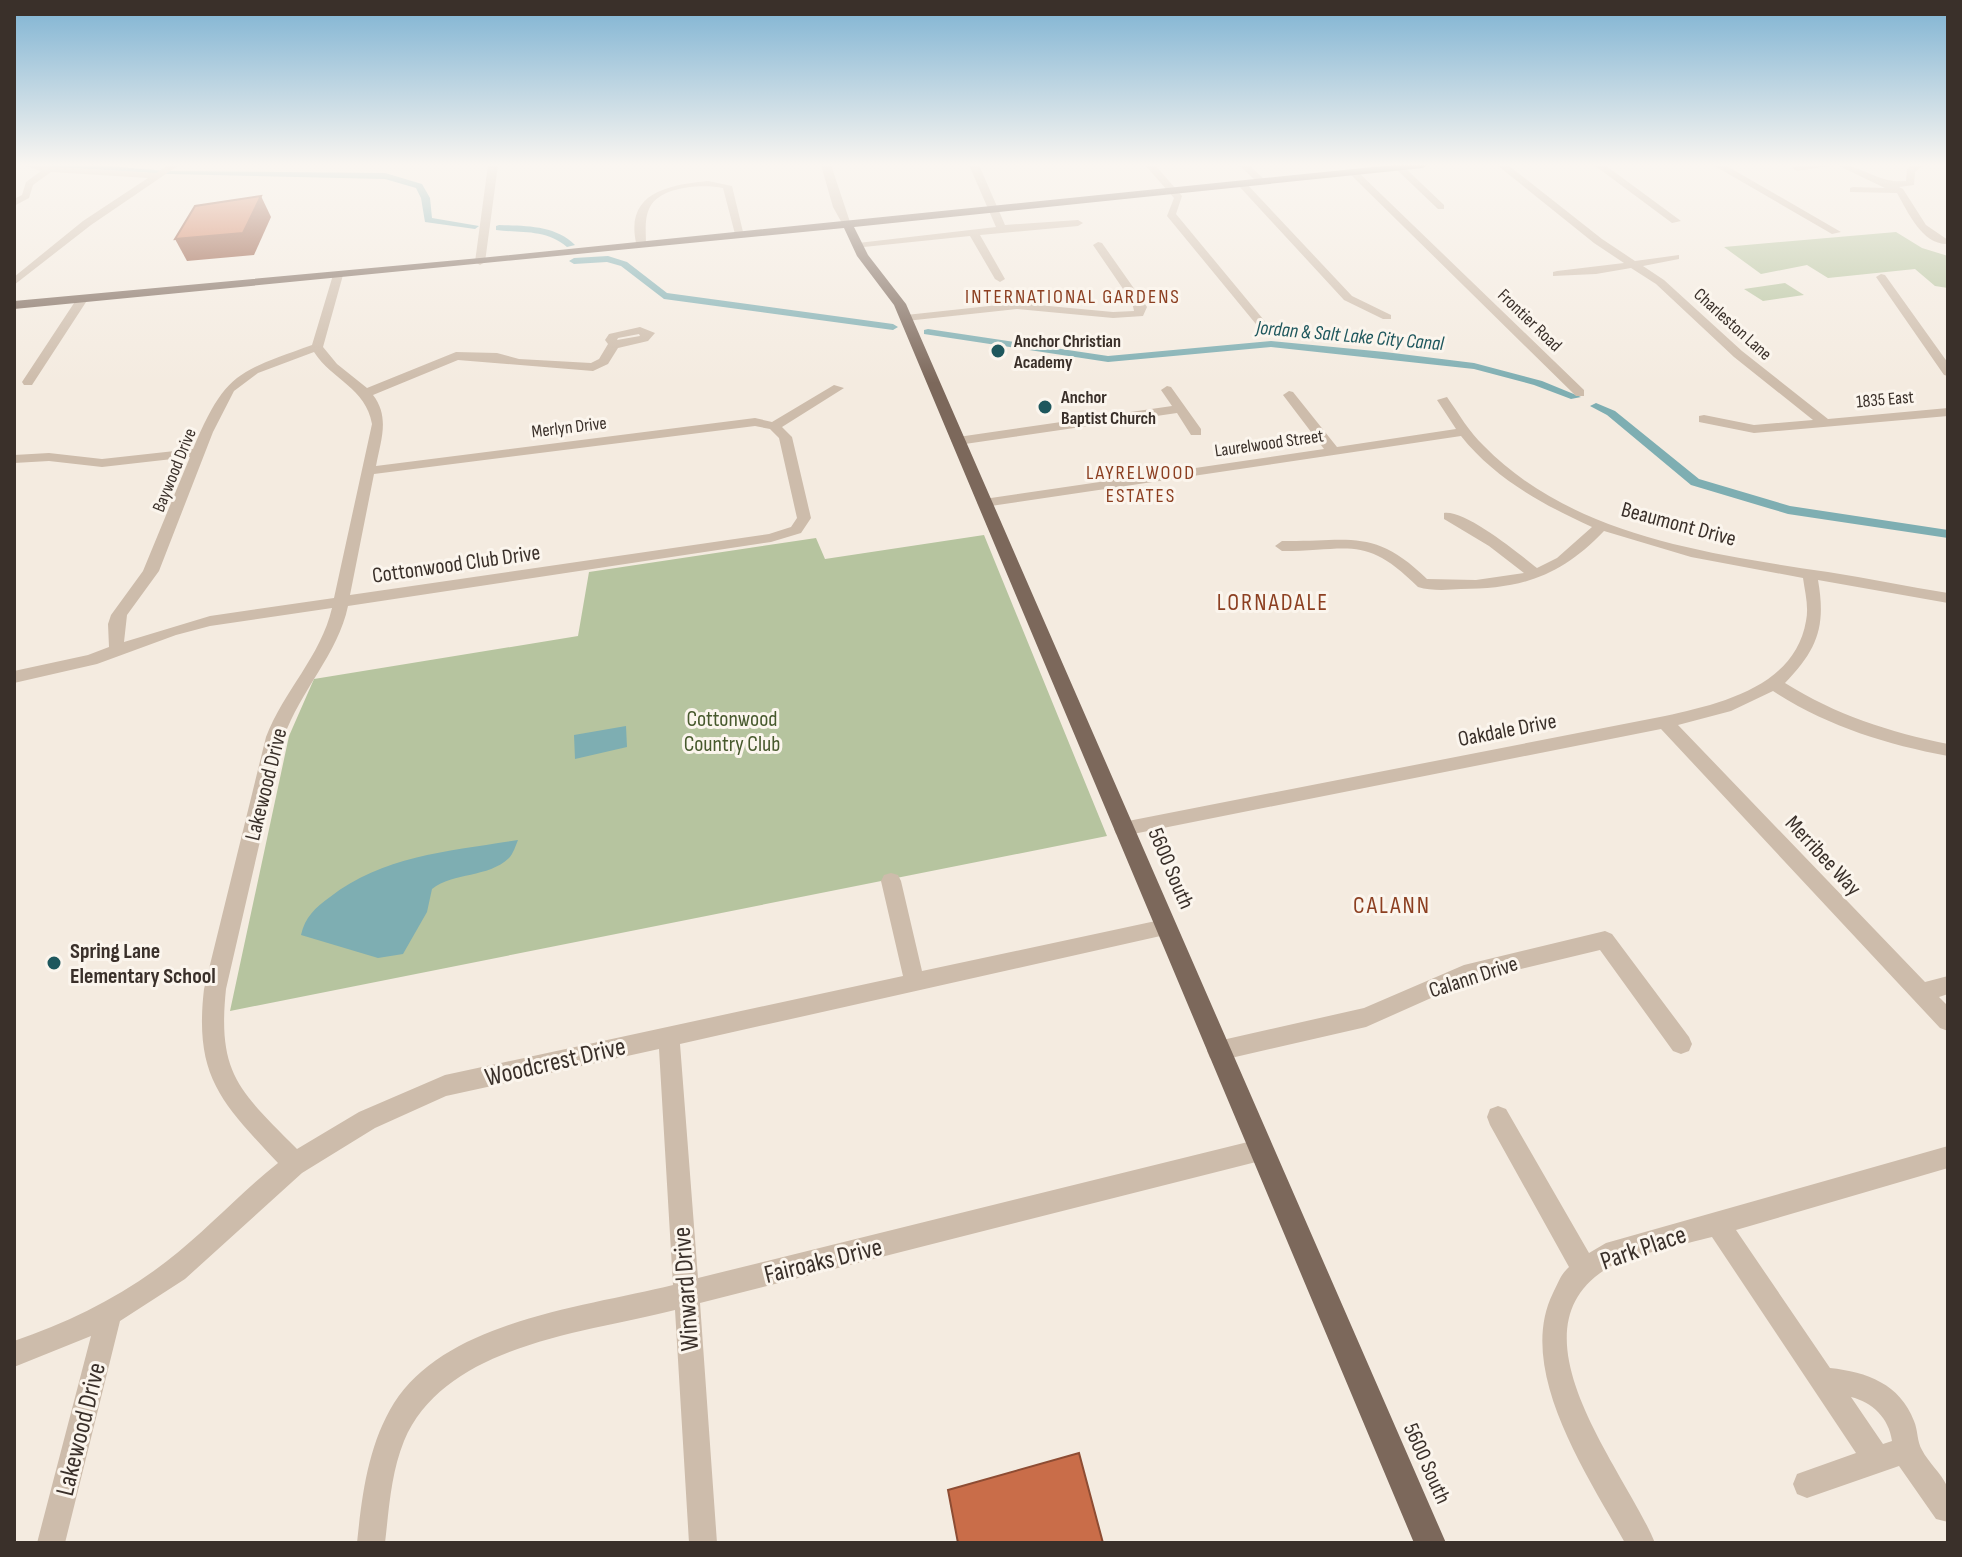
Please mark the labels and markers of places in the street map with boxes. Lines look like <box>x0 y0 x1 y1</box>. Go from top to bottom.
place label: Anchor Christian Academy <box>1013 331 1121 373</box>
marker: Anchor Christian Academy <box>989 342 1007 360</box>
place label: Anchor Baptist Church <box>1060 387 1156 429</box>
marker: Anchor Baptist Church <box>1036 398 1054 416</box>
place label: Spring Lane Elementary School <box>70 938 216 990</box>
marker: Spring Lane Elementary School <box>45 954 63 972</box>

